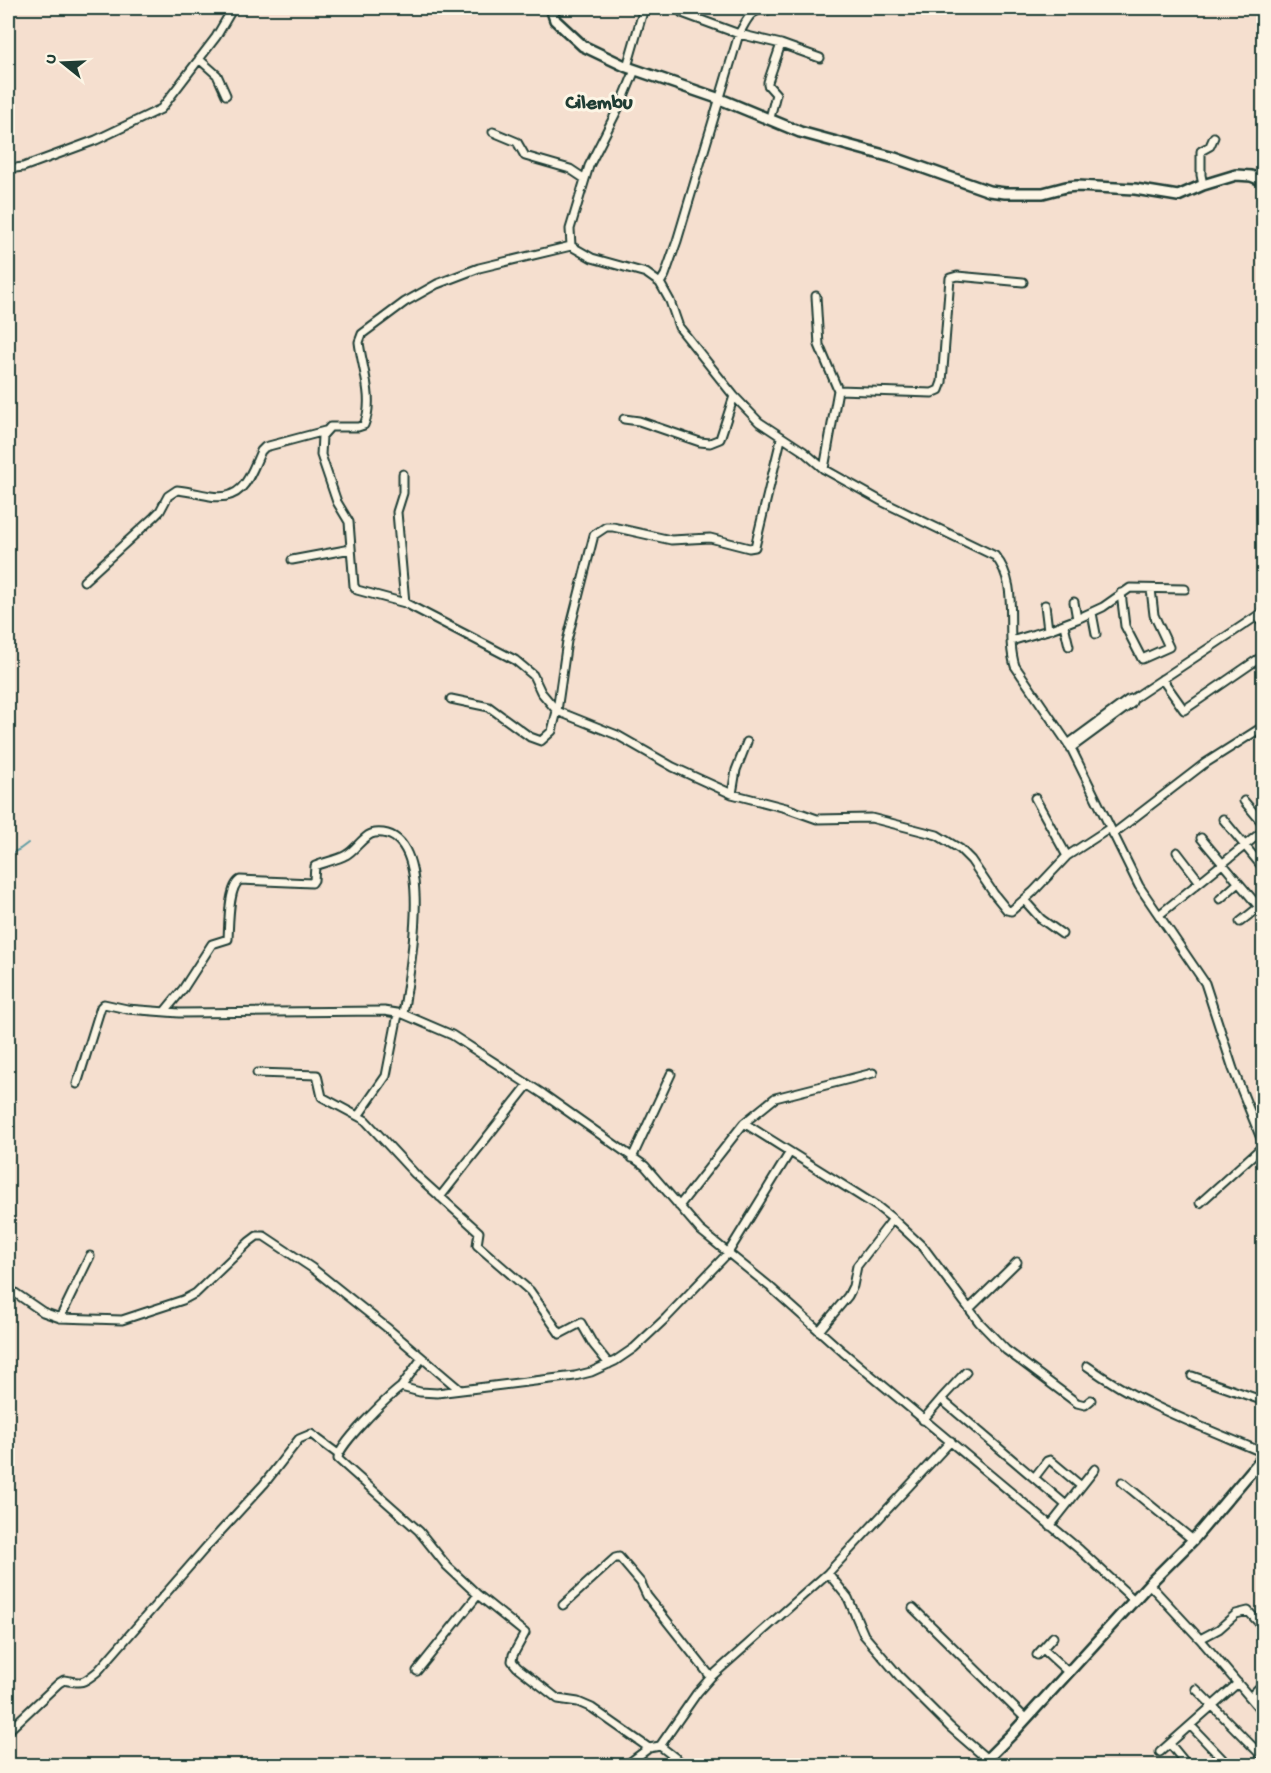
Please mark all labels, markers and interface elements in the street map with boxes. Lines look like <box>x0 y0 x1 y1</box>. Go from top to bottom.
north arrow <box>33 33 93 93</box>
text: U <box>42 51 63 67</box>
district label: Cilembu <box>564 92 633 117</box>

